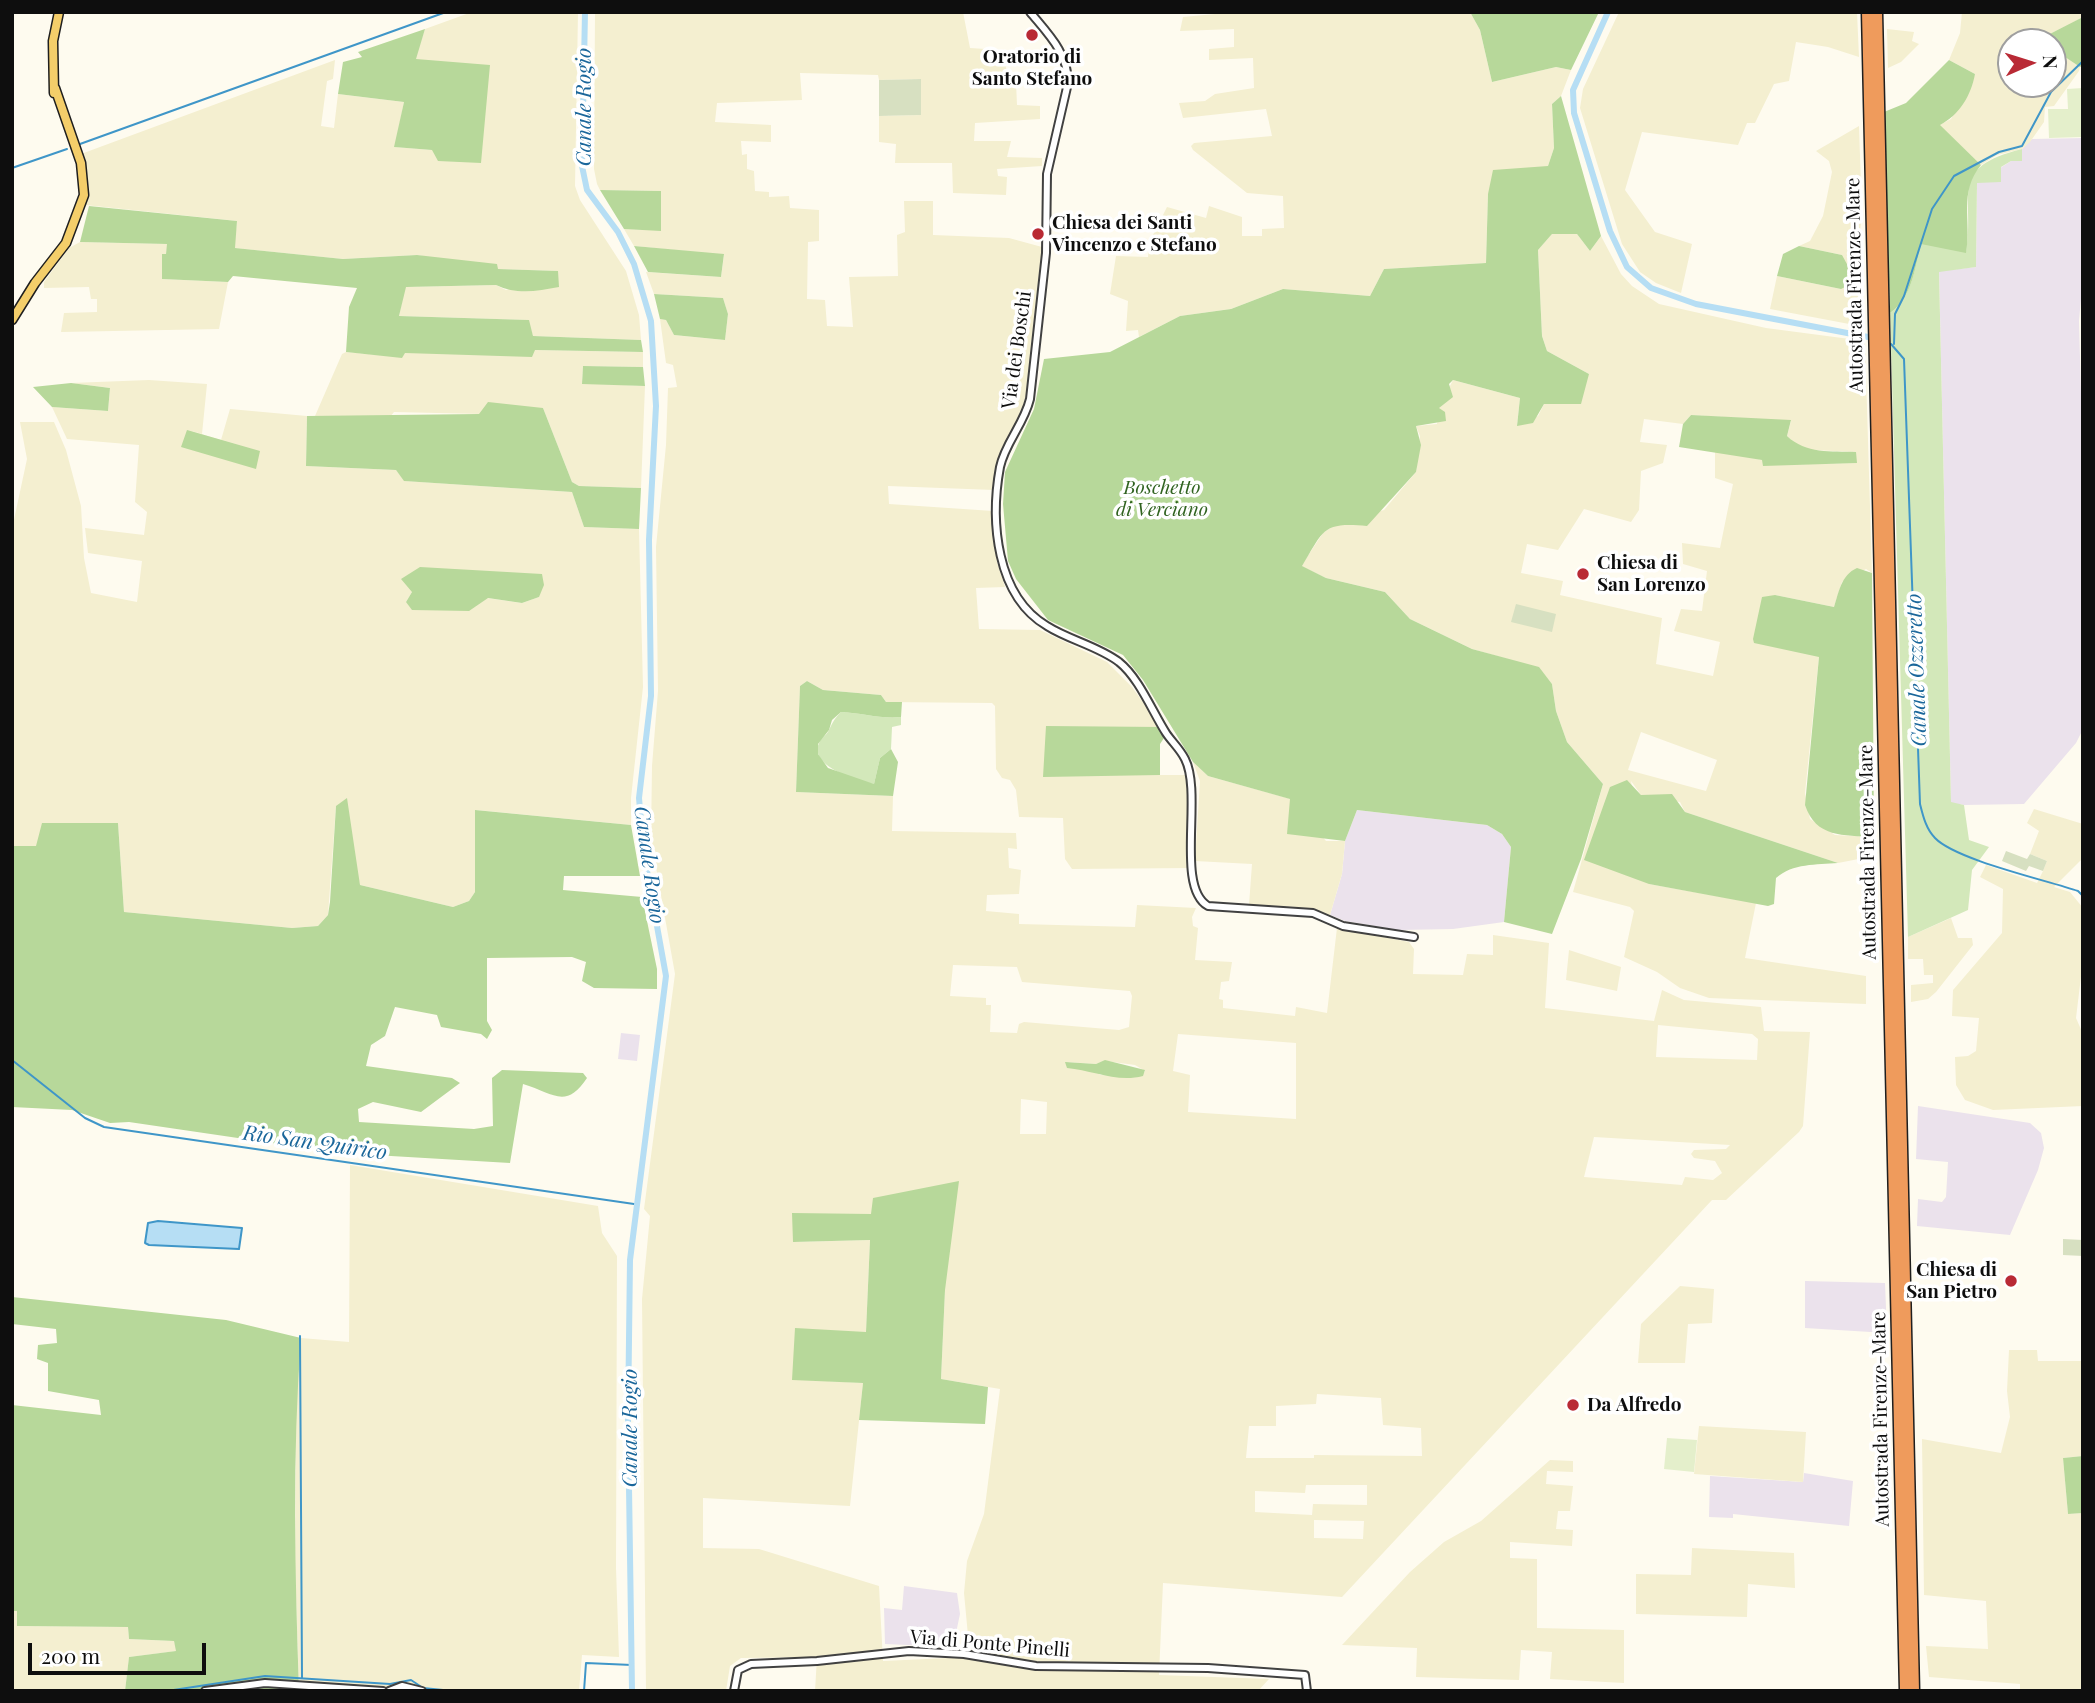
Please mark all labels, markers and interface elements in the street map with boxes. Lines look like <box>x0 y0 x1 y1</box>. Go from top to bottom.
marker: Oratorio di Santo Stefano <box>1024 27 1040 43</box>
north arrow <box>1997 28 2067 98</box>
place label: Oratorio di Santo Stefano <box>972 46 1092 90</box>
water label: Canale Rogio <box>571 48 597 166</box>
text: N <box>2038 54 2064 70</box>
street label: Autostrada Firenze-Mare <box>1842 177 1868 393</box>
place label: Chiesa dei Santi Vincenzo e Stefano <box>1052 212 1217 256</box>
marker: Chiesa dei Santi Vincenzo e Stefano <box>1030 226 1046 242</box>
street label: Via dei Boschi <box>997 290 1037 410</box>
park label: Boschetto di Verciano <box>1116 477 1208 521</box>
place label: Chiesa di San Lorenzo <box>1597 552 1706 596</box>
marker: Chiesa di San Lorenzo <box>1575 566 1591 582</box>
water label: Canale Ozzeretto <box>1902 593 1932 747</box>
street label: Autostrada Firenze-Mare <box>1855 744 1881 960</box>
water label: Canale Rogio <box>628 805 670 925</box>
water label: Rio San Quirico <box>241 1120 389 1166</box>
place label: Chiesa di San Pietro <box>1906 1259 1997 1303</box>
marker: Chiesa di San Pietro <box>2003 1273 2019 1289</box>
street label: Autostrada Firenze-Mare <box>1868 1311 1894 1527</box>
water label: Canale Rogio <box>617 1369 643 1487</box>
place label: Da Alfredo <box>1587 1394 1681 1416</box>
marker: Da Alfredo <box>1565 1397 1581 1413</box>
street label: Via di Ponte Pinelli <box>909 1626 1071 1662</box>
scale bar <box>32 1630 210 1674</box>
text: 200 m <box>41 1641 100 1669</box>

